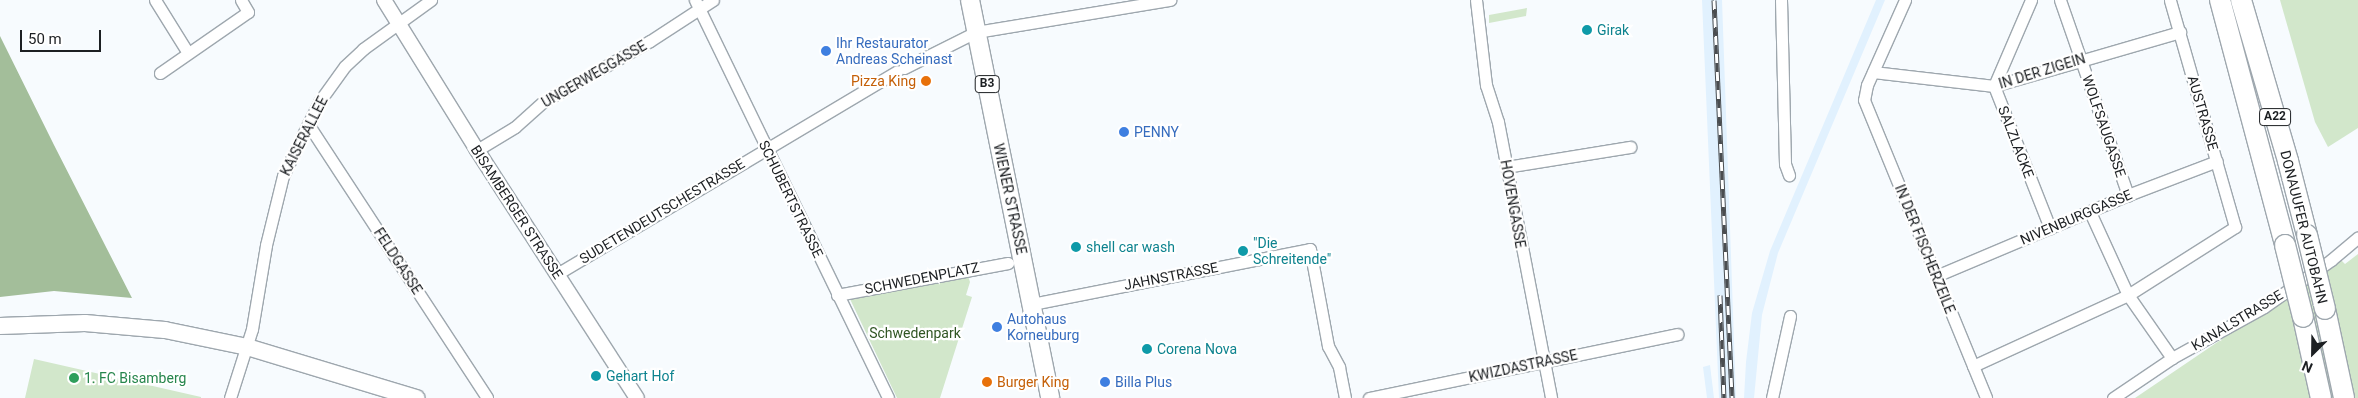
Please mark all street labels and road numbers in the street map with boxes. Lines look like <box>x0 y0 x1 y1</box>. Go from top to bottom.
street label: UNGERWEGGASSE <box>539 37 649 111</box>
street label: IN DER ZIGEIN <box>1997 50 2087 92</box>
street label: WOLFSAUGASSE <box>2079 73 2129 179</box>
road number: B3 <box>974 74 1000 94</box>
street label: AUSTRASSE <box>2184 74 2222 152</box>
street label: KAISERALLEE <box>277 94 331 178</box>
street label: SALZLACKE <box>1995 104 2037 180</box>
road number: A22 <box>2259 108 2291 126</box>
street label: SCHUBERTSTRASSE <box>755 138 827 260</box>
street label: BISAMBERGER STRASSE <box>467 142 567 282</box>
street label: WIENER STRASSE <box>990 142 1030 256</box>
street label: DONAUUFER AUTOBAHN <box>2277 149 2331 305</box>
street label: SUDETENDEUTSCHESTRASSE <box>576 155 748 267</box>
street label: HOVENGASSE <box>1497 158 1529 250</box>
street label: IN DER FISCHERZEILE <box>1891 182 1959 316</box>
street label: NIVENBURGGASSE <box>2018 186 2134 248</box>
street label: FELDGASSE <box>370 225 426 297</box>
street label: SCHWEDENPLATZ <box>863 259 981 297</box>
street label: JAHNSTRASSE <box>1122 259 1220 293</box>
street label: KANALSTRASSE <box>2188 286 2286 354</box>
street label: KWIZDASTRASSE <box>1467 346 1579 386</box>

